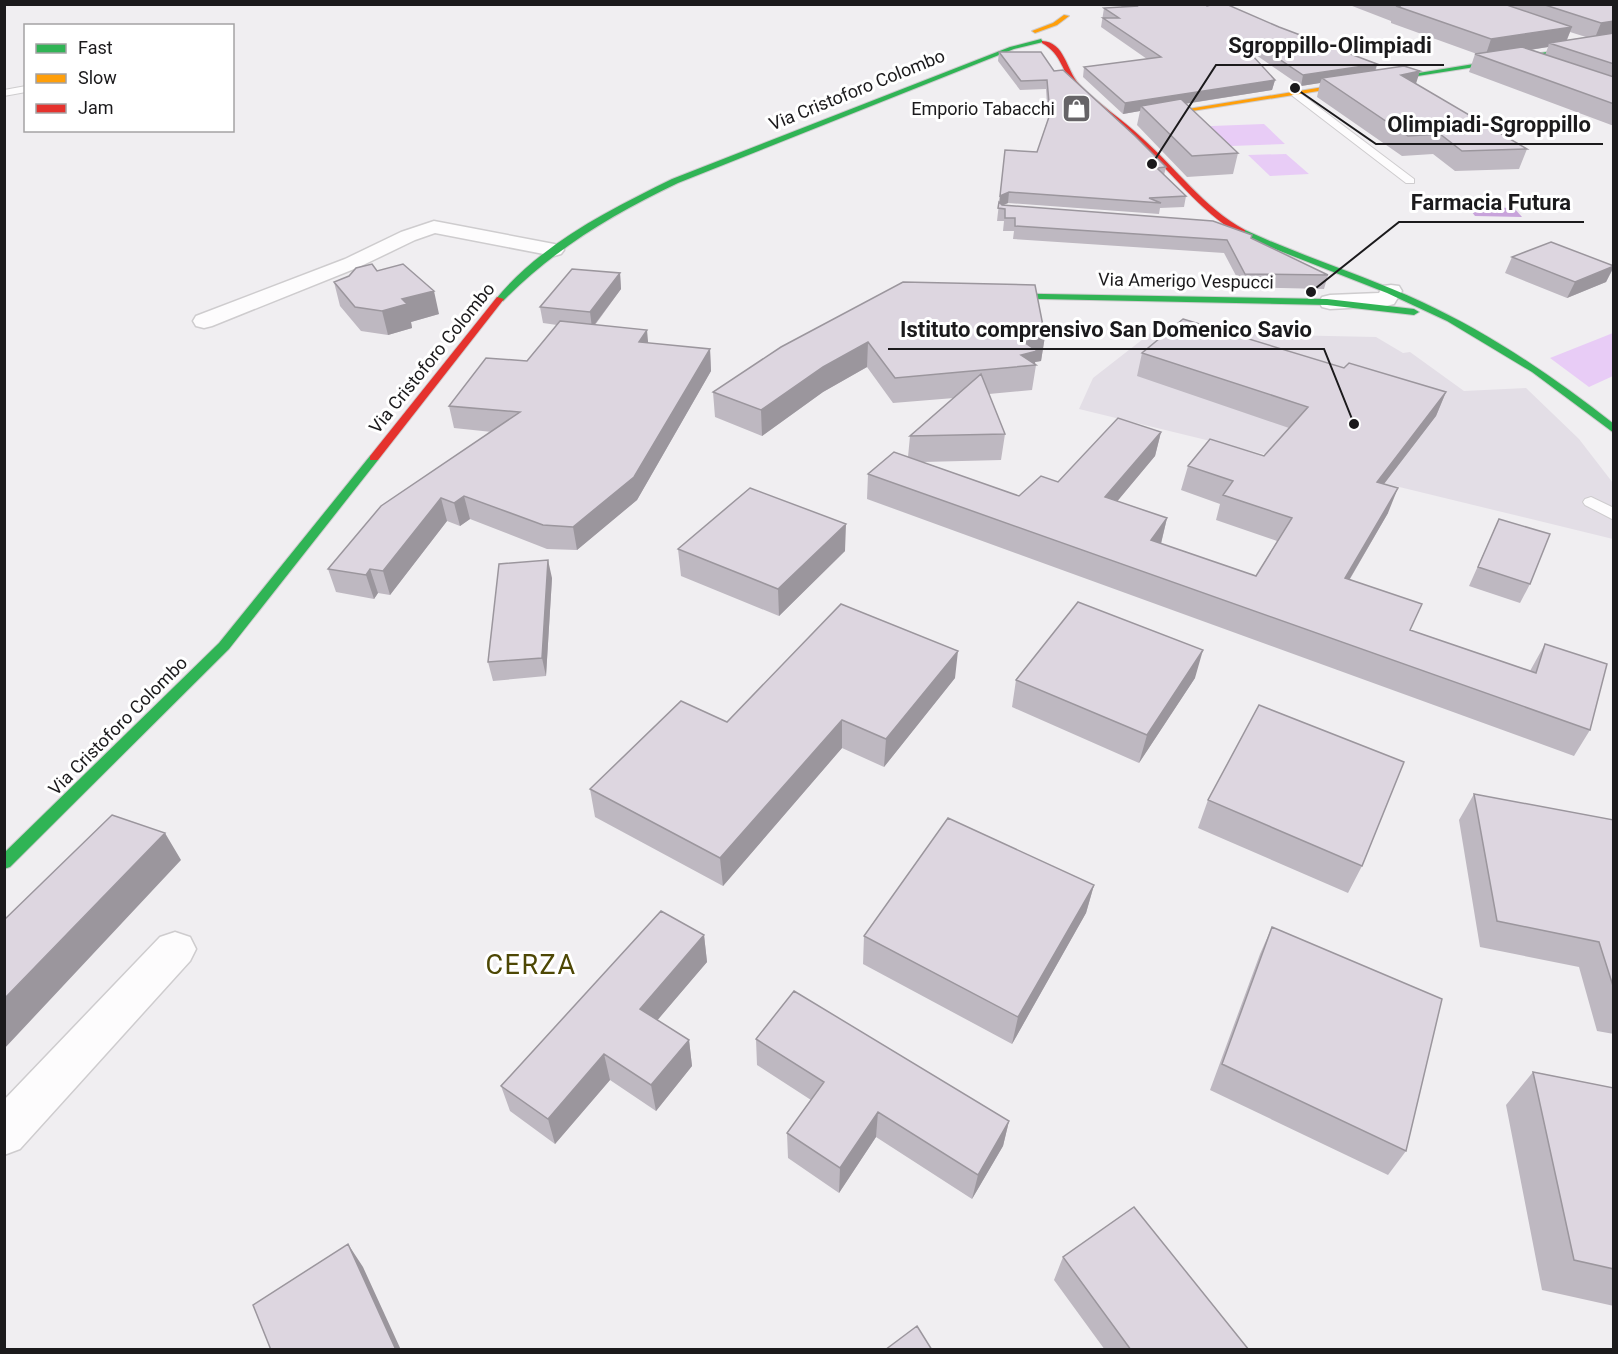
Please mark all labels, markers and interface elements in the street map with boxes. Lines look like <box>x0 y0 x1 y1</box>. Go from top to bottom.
legend <box>24 24 234 132</box>
callout: Sgroppillo-Olimpiadi <box>1216 25 1444 65</box>
text: Sgroppillo-Olimpiadi <box>1228 33 1432 58</box>
text: Fast <box>78 37 113 58</box>
street label: Via Cristoforo Colombo <box>766 45 948 134</box>
text: Slow <box>78 67 117 88</box>
shop icon: Emporio Tabacchi <box>1060 93 1092 125</box>
text: Jam <box>78 97 114 118</box>
place label: Emporio Tabacchi <box>911 98 1055 119</box>
callout: Olimpiadi-Sgroppillo <box>1376 104 1603 144</box>
text: Olimpiadi-Sgroppillo <box>1387 112 1591 137</box>
callout: Farmacia Futura <box>1399 182 1584 222</box>
text: Farmacia Futura <box>1411 190 1571 215</box>
street label: Via Amerigo Vespucci <box>1098 268 1274 293</box>
street label: Via Cristoforo Colombo <box>364 278 499 437</box>
callout: Istituto comprensivo San Domenico Savio <box>888 309 1324 349</box>
text: Istituto comprensivo San Domenico Savio <box>900 317 1312 342</box>
street label: Via Cristoforo Colombo <box>44 652 191 799</box>
district label: CERZA <box>485 949 577 981</box>

